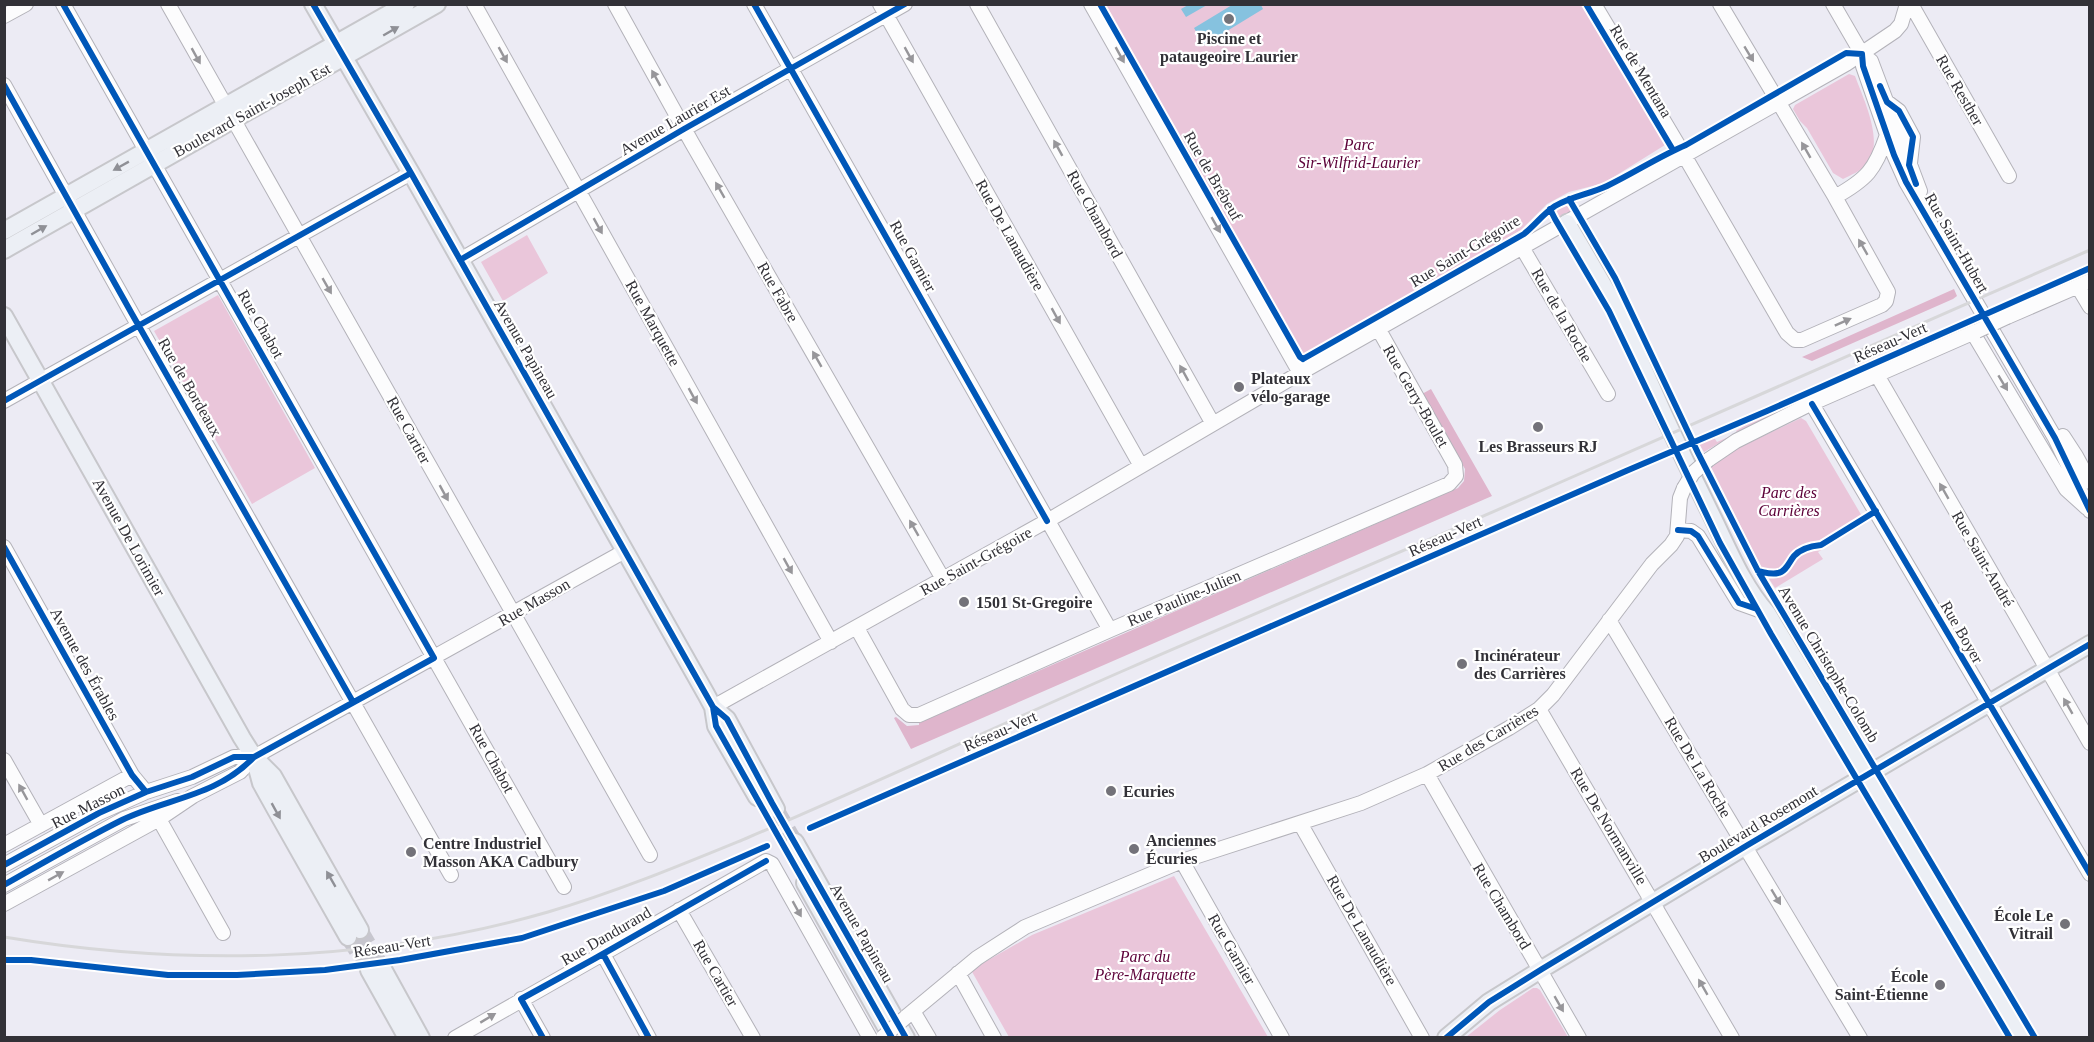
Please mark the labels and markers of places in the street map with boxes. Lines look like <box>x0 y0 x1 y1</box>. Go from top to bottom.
marker: Piscine et pataugeoire Laurier <box>1222 12 1236 26</box>
place label: Piscine et pataugeoire Laurier <box>1160 30 1298 66</box>
place label: Plateaux vélo-garage <box>1251 370 1330 406</box>
marker: Plateaux vélo-garage <box>1232 380 1246 394</box>
marker: Les Brasseurs RJ <box>1531 420 1545 434</box>
place label: Les Brasseurs RJ <box>1478 438 1598 455</box>
place label: 1501 St-Gregoire <box>976 594 1092 612</box>
marker: 1501 St-Gregoire <box>957 595 971 609</box>
place label: Incinérateur des Carrières <box>1474 647 1566 682</box>
marker: Incinérateur des Carrières <box>1455 657 1469 671</box>
place label: Ecuries <box>1123 783 1175 800</box>
marker: Ecuries <box>1104 784 1118 798</box>
place label: Anciennes Écuries <box>1146 832 1216 867</box>
place label: Centre Industriel Masson AKA Cadbury <box>423 835 579 871</box>
marker: Anciennes Écuries <box>1127 842 1141 856</box>
marker: Centre Industriel Masson AKA Cadbury <box>404 845 418 859</box>
place label: École Le Vitrail <box>1994 906 2054 942</box>
marker: École Le Vitrail <box>2058 917 2072 931</box>
place label: École Saint-Étienne <box>1835 967 1928 1003</box>
marker: École Saint-Étienne <box>1933 978 1947 992</box>

